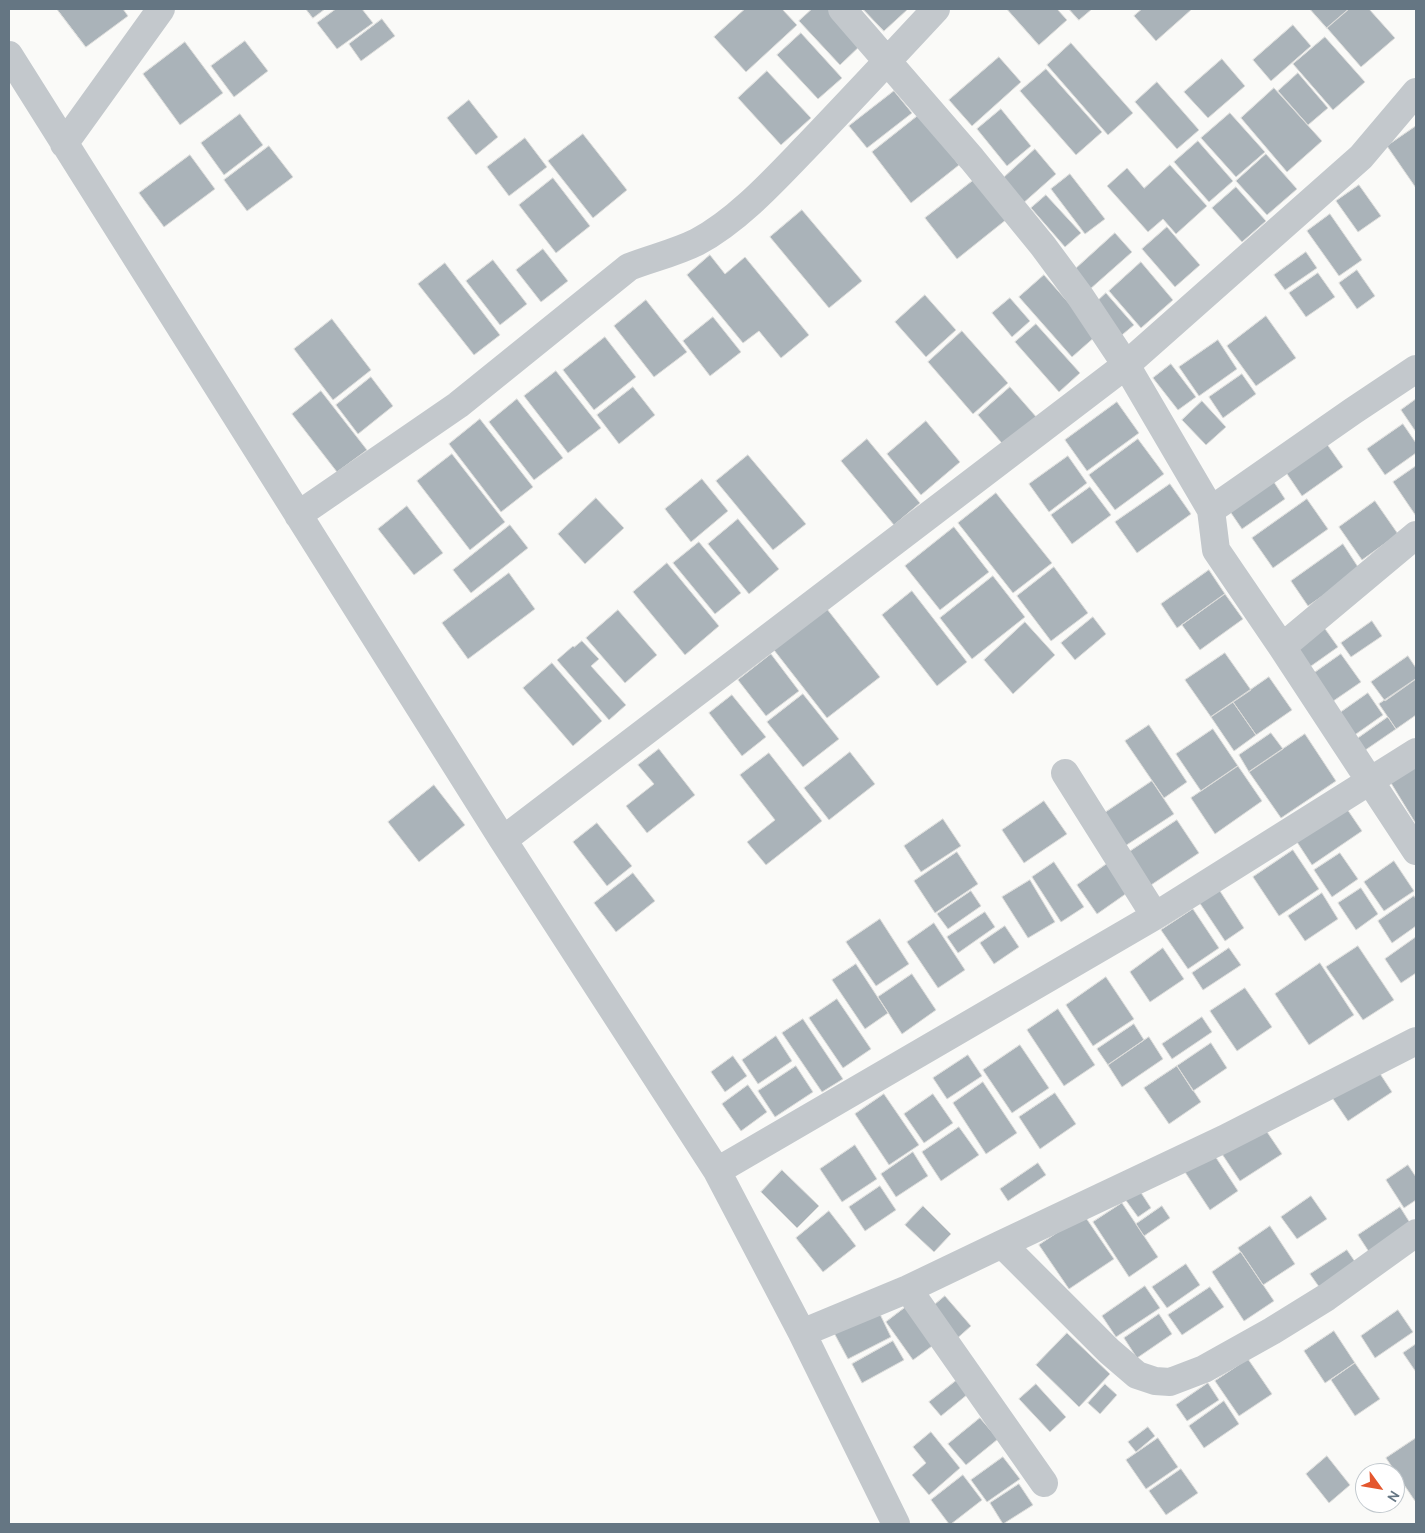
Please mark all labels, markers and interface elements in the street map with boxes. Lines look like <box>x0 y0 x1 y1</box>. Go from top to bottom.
north arrow <box>1355 1463 1405 1513</box>
text: N <box>1382 1487 1402 1504</box>

